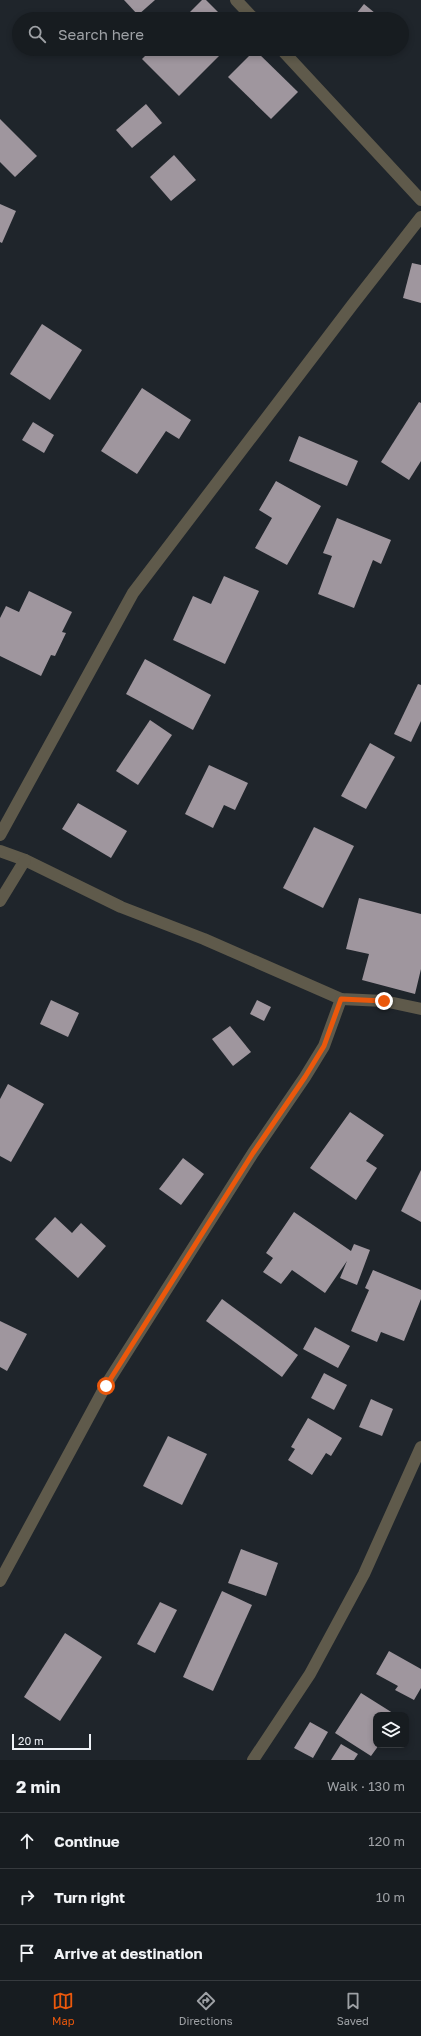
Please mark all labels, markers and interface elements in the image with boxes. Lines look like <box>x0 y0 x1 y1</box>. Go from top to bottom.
search box <box>12 12 409 56</box>
icon: search <box>26 23 48 45</box>
text: Search here <box>58 25 144 43</box>
route end <box>375 992 393 1010</box>
route start <box>97 1377 115 1395</box>
map controls <box>373 1712 409 1748</box>
button: layers <box>373 1712 409 1748</box>
scale bar <box>12 1732 91 1751</box>
text: 20 m <box>18 1734 44 1747</box>
text: 2 min <box>16 1776 60 1797</box>
text: Walk · 130 m <box>327 1778 405 1794</box>
icon: ahead <box>16 1830 38 1852</box>
text: Continue <box>54 1832 120 1850</box>
text: 120 m <box>368 1833 405 1849</box>
icon: right <box>16 1886 38 1908</box>
text: Turn right <box>54 1888 125 1906</box>
text: 10 m <box>376 1889 405 1905</box>
icon: arrive <box>16 1942 38 1964</box>
text: Arrive at destination <box>54 1944 203 1962</box>
tab: Map <box>52 1990 75 2027</box>
tab: Directions <box>179 1990 233 2027</box>
tab: Saved <box>337 1990 369 2027</box>

